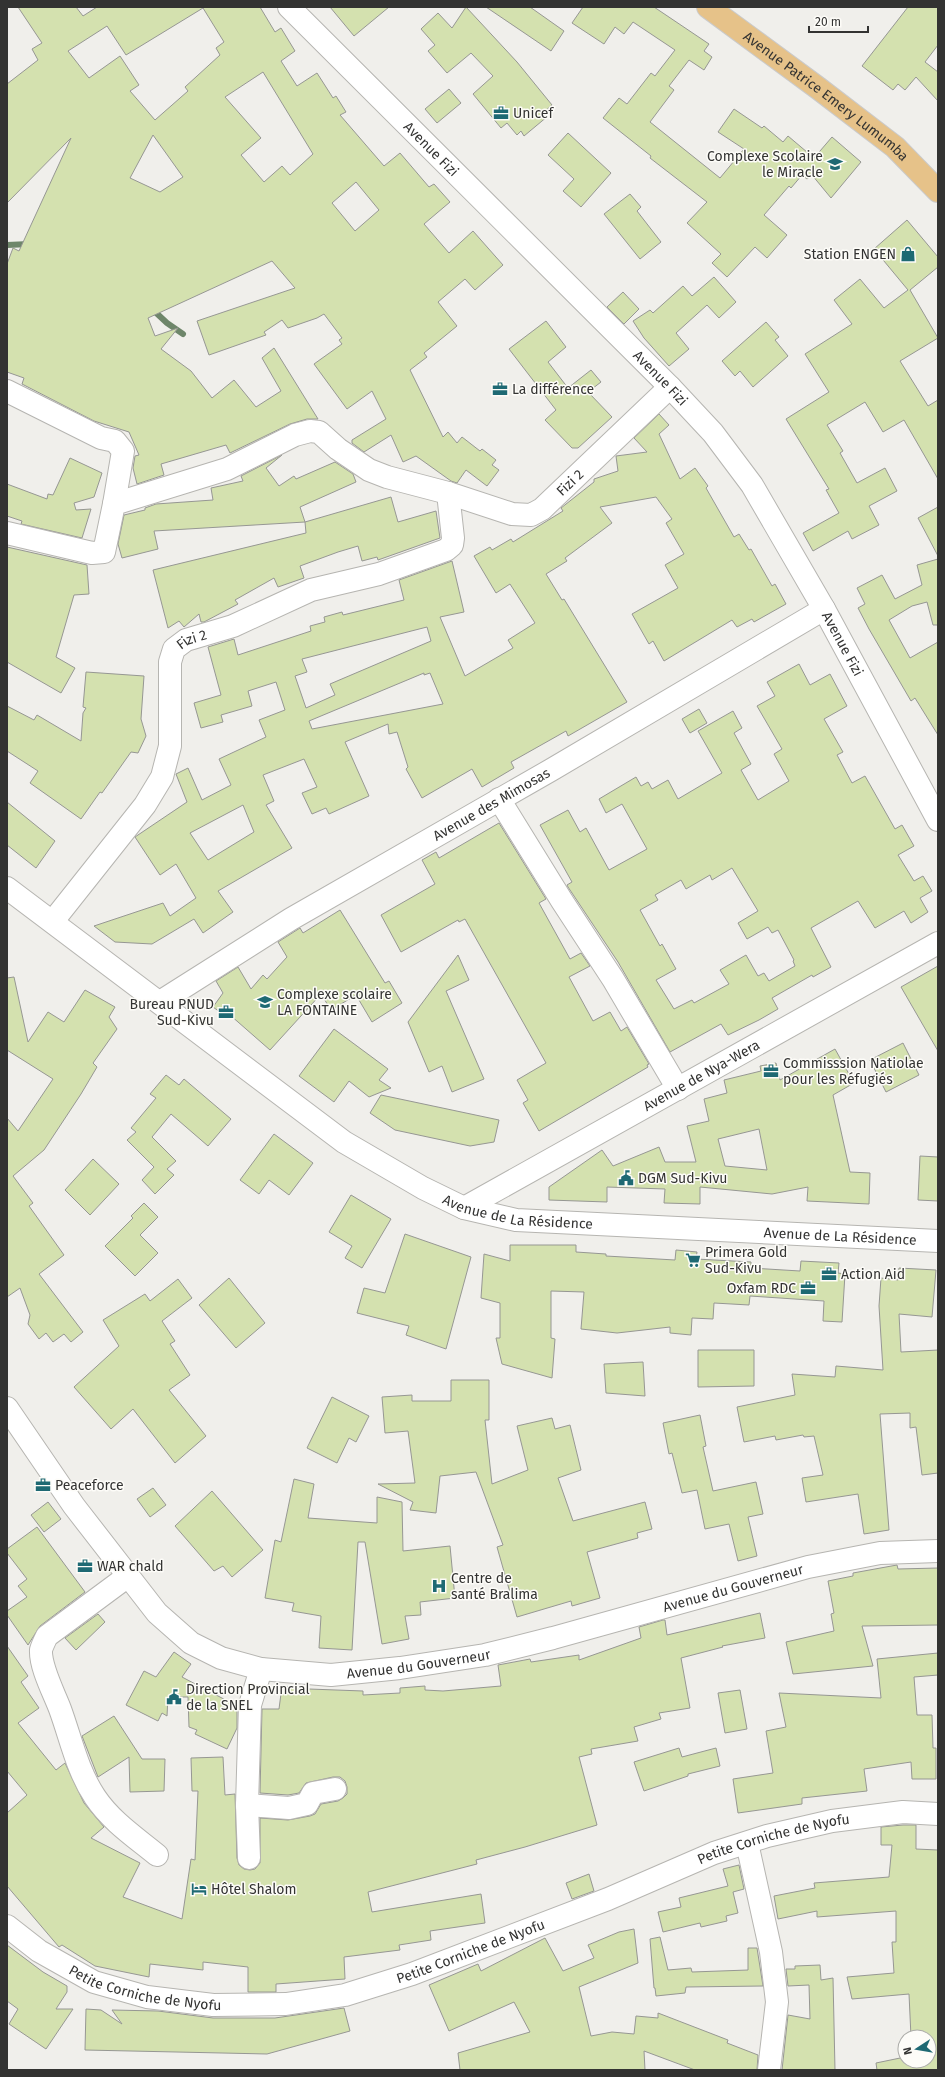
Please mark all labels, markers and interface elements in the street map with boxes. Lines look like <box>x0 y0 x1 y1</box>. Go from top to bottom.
scale bar <box>809 8 868 34</box>
text: 20 m <box>815 15 841 29</box>
street label: Avenue Patrice Emery Lumumba <box>740 28 912 165</box>
office icon: Unicef <box>492 104 510 122</box>
place label: Unicef <box>513 105 554 122</box>
street label: Avenue Fizi <box>400 118 462 180</box>
place label: Complexe Scolaire le Miracle <box>707 148 823 181</box>
school or university icon: Complexe Scolaire le Miracle <box>826 155 844 173</box>
shop icon: Station ENGEN <box>899 245 917 263</box>
place label: Station ENGEN <box>804 246 896 263</box>
street label: Avenue Fizi <box>629 347 691 409</box>
office icon: La différence <box>491 380 509 398</box>
place label: La différence <box>512 381 594 398</box>
street label: Fizi 2 <box>553 466 587 500</box>
street label: Avenue Fizi <box>818 609 867 679</box>
street label: Fizi 2 <box>173 626 209 653</box>
street label: Avenue des Mimosas <box>430 764 553 845</box>
place label: Complexe scolaire LA FONTAINE <box>277 986 392 1019</box>
school or university icon: Complexe scolaire LA FONTAINE <box>256 993 274 1011</box>
place label: Bureau PNUD Sud-Kivu <box>129 996 214 1029</box>
office icon: Bureau PNUD Sud-Kivu <box>217 1003 235 1021</box>
street label: Avenue de Nya-Wera <box>640 1036 763 1115</box>
place label: Commisssion Natiolae pour les Réfugiés <box>783 1055 924 1088</box>
office icon: Commisssion Natiolae pour les Réfugiés <box>762 1062 780 1080</box>
public building icon: DGM Sud-Kivu <box>617 1169 635 1187</box>
place label: DGM Sud-Kivu <box>638 1170 727 1187</box>
street label: Avenue de La Résidence <box>440 1191 593 1233</box>
street label: Avenue de La Résidence <box>763 1224 917 1249</box>
place label: Primera Gold Sud-Kivu <box>705 1244 788 1277</box>
supermarket icon: Primera Gold Sud-Kivu <box>684 1251 702 1269</box>
office icon: Action Aid <box>820 1265 838 1283</box>
place label: Action Aid <box>841 1266 905 1283</box>
office icon: Oxfam RDC <box>799 1279 817 1297</box>
place label: Oxfam RDC <box>727 1280 796 1297</box>
office icon: Peaceforce <box>34 1476 52 1494</box>
place label: Peaceforce <box>55 1477 124 1494</box>
office icon: WAR chald <box>76 1557 94 1575</box>
place label: WAR chald <box>97 1558 164 1575</box>
street label: Avenue du Gouverneur <box>661 1561 806 1616</box>
place label: Centre de santé Bralima <box>451 1570 538 1603</box>
hospital icon: Centre de santé Bralima <box>430 1577 448 1595</box>
street label: Avenue du Gouverneur <box>346 1646 493 1682</box>
place label: Direction Provincial de la SNEL <box>186 1681 310 1714</box>
public building icon: Direction Provincial de la SNEL <box>165 1688 183 1706</box>
street label: Petite Corniche de Nyofu <box>695 1811 851 1868</box>
hotel icon: Hôtel Shalom <box>190 1880 208 1898</box>
place label: Hôtel Shalom <box>211 1881 297 1898</box>
street label: Petite Corniche de Nyofu <box>394 1916 547 1987</box>
street label: Petite Corniche de Nyofu <box>66 1962 222 2014</box>
north arrow <box>897 2029 937 2069</box>
text: N <box>901 2046 915 2056</box>

